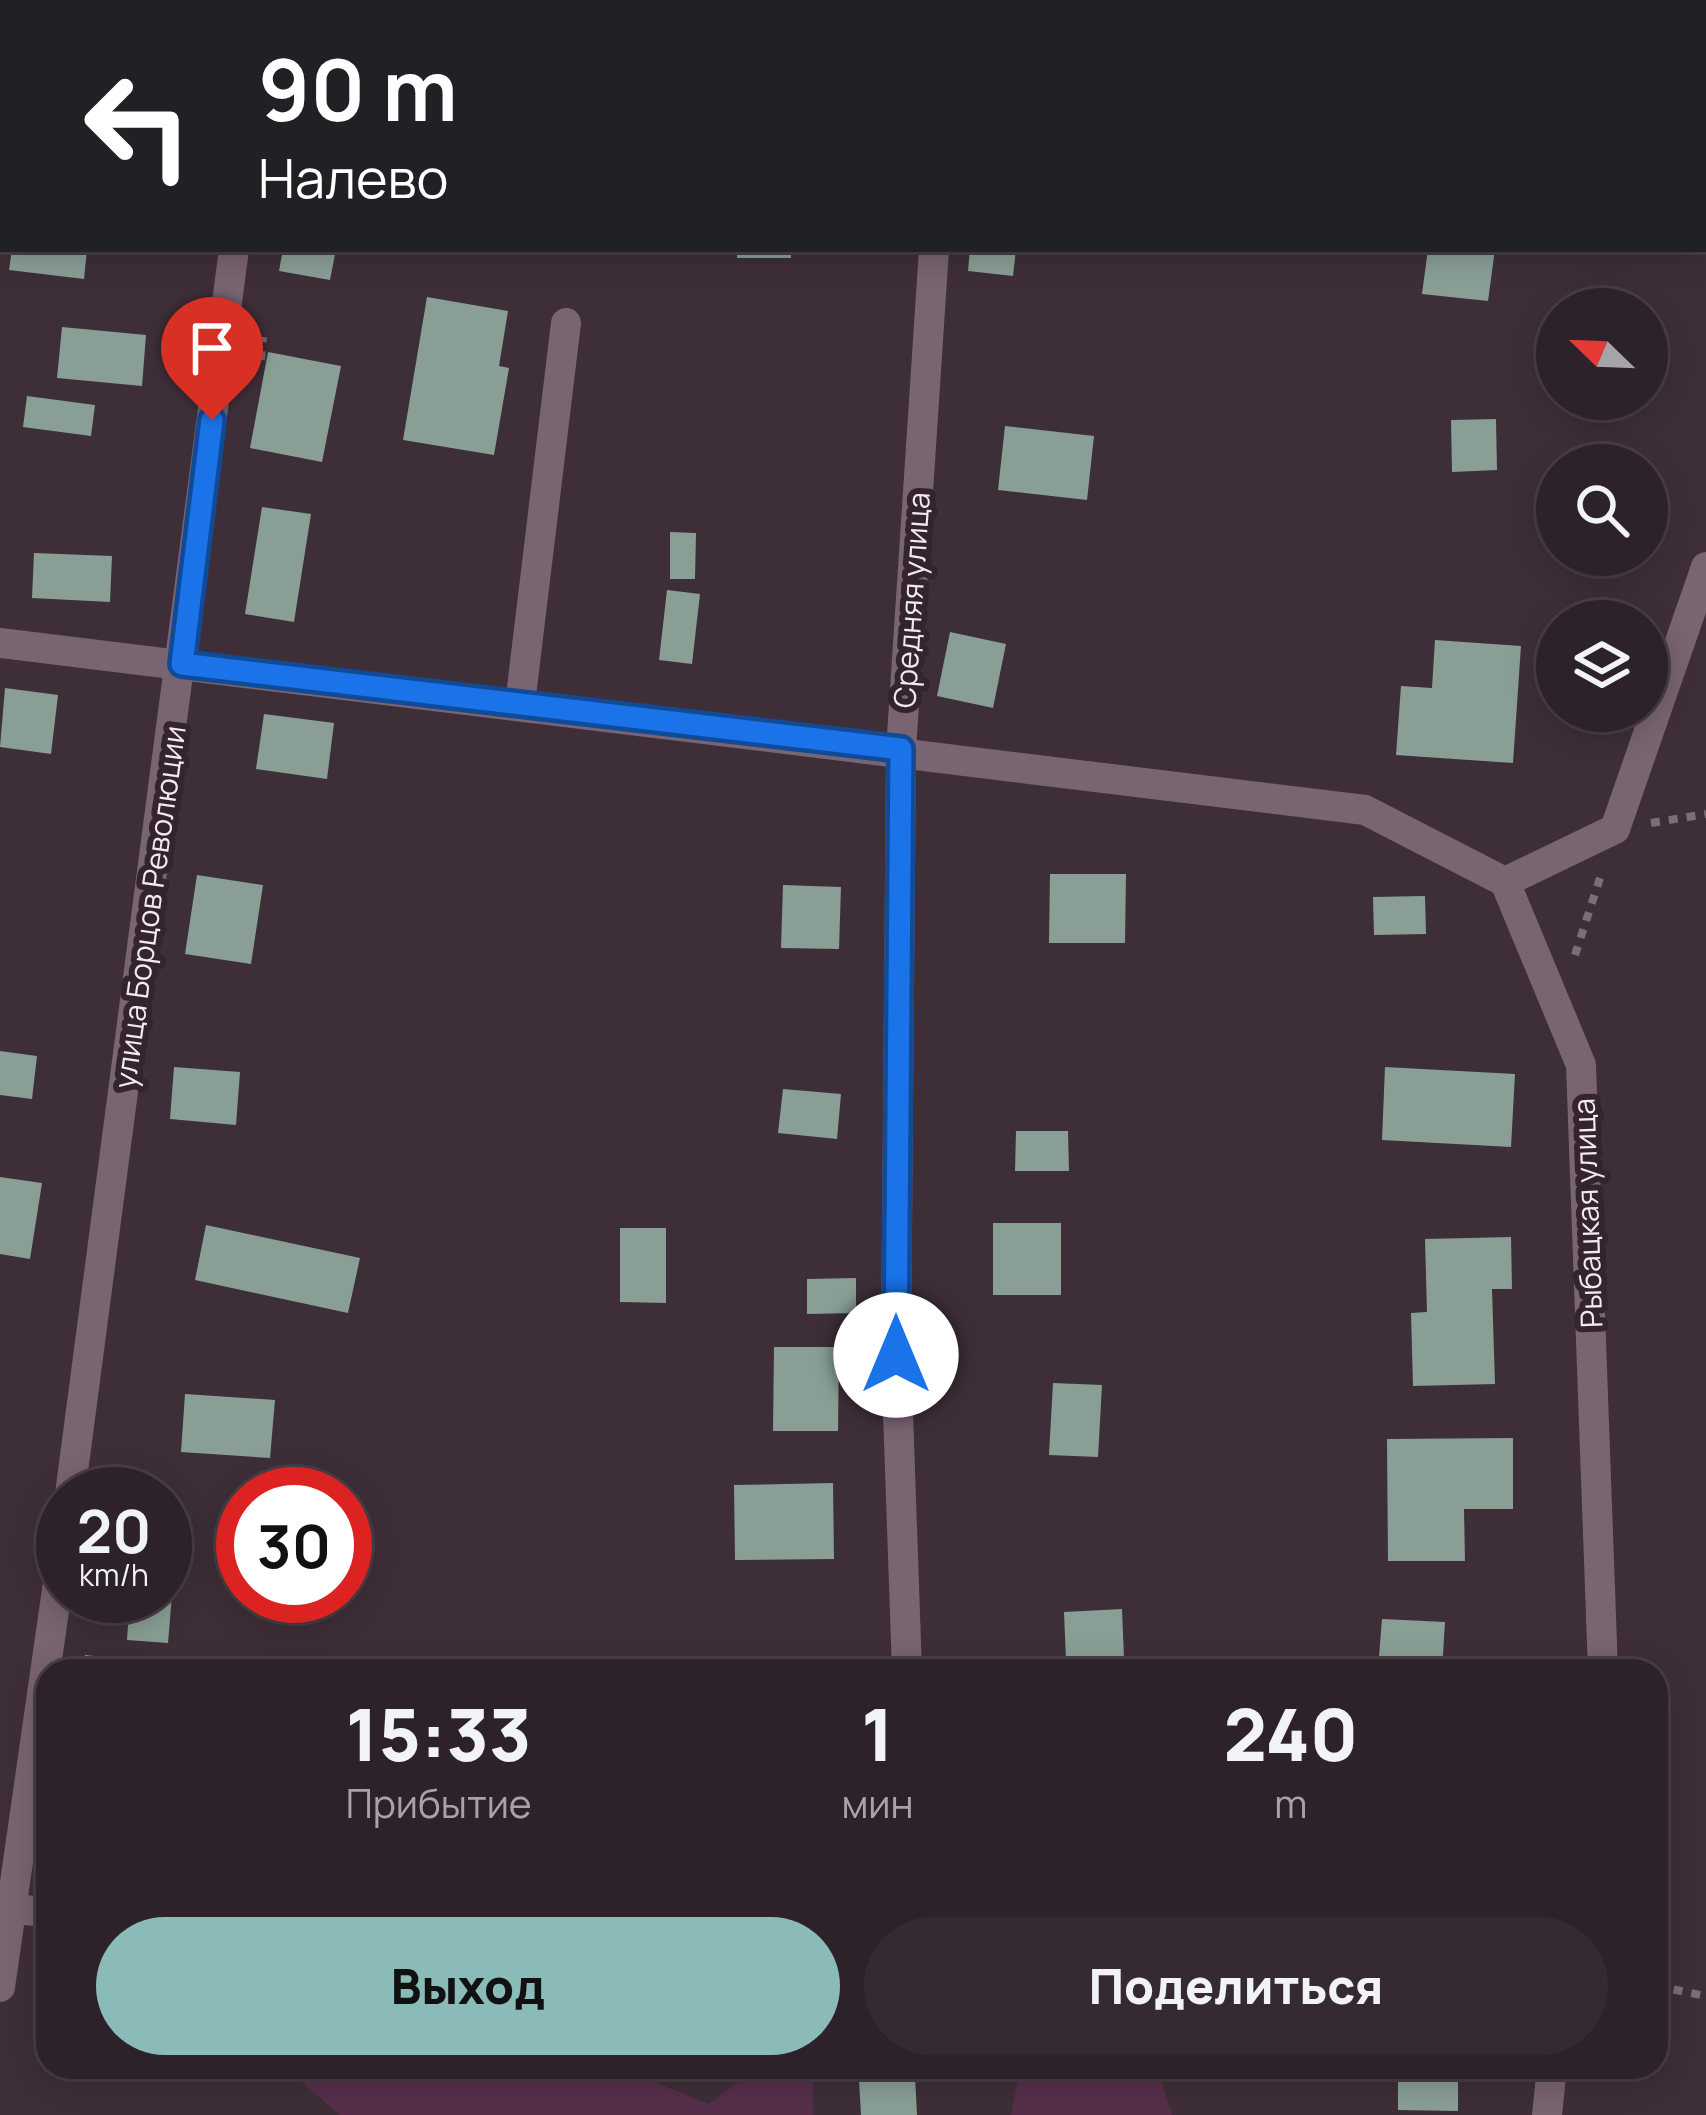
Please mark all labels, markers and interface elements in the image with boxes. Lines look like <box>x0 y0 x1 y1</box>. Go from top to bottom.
text: 90 m <box>258 31 458 146</box>
icon: left <box>60 48 216 204</box>
text: Налево <box>258 140 448 214</box>
north arrow <box>1536 288 1668 420</box>
map controls <box>1536 288 1668 732</box>
pin <box>161 297 263 420</box>
icon: arrive <box>179 315 245 381</box>
button: search <box>1536 444 1668 576</box>
street label: Средняя улица <box>883 491 939 709</box>
button: layers <box>1536 600 1668 732</box>
street label: улица Борцов Революции <box>103 723 195 1091</box>
street label: Рыбацкая улица <box>1563 1097 1611 1329</box>
position arrow <box>833 1292 959 1418</box>
speed limit sign: 30 <box>216 1467 372 1623</box>
text: 20 <box>76 1489 152 1571</box>
text: km/h <box>79 1554 149 1595</box>
text: 15:33 <box>346 1684 532 1783</box>
text: 1 <box>861 1684 894 1783</box>
text: 240 <box>1223 1684 1358 1783</box>
text: Прибытие <box>346 1776 532 1830</box>
text: мин <box>841 1776 914 1830</box>
text: m <box>1274 1776 1307 1830</box>
button: Выход <box>96 1917 840 2055</box>
button: Поделиться <box>864 1917 1608 2055</box>

